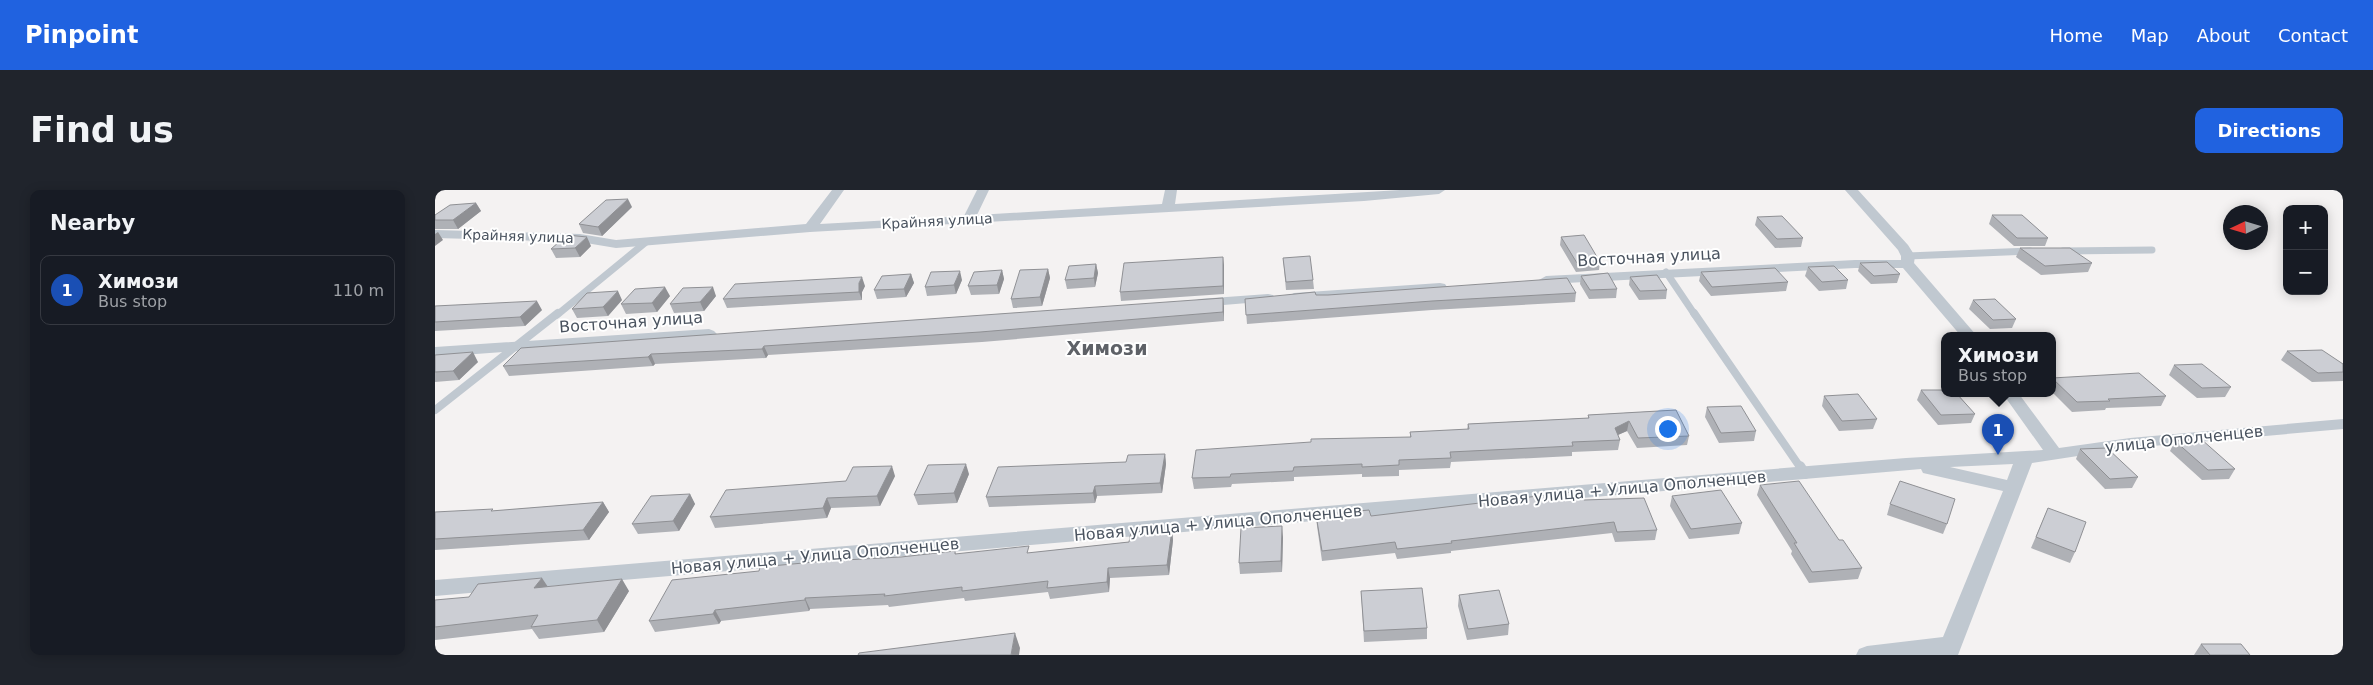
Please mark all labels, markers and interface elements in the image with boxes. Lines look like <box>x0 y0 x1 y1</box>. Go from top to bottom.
text: Pinpoint <box>25 21 138 49</box>
text: Home <box>2050 25 2103 46</box>
text: Map <box>2131 25 2169 46</box>
text: About <box>2197 25 2250 46</box>
text: Contact <box>2278 25 2348 46</box>
button: Directions <box>2195 108 2343 153</box>
text: Find us <box>30 110 174 150</box>
north arrow <box>2223 205 2268 250</box>
map controls <box>2283 205 2328 295</box>
button: + <box>2283 205 2328 250</box>
street label: Крайняя улица <box>881 210 993 232</box>
text: Nearby <box>50 211 135 235</box>
street label: Крайняя улица <box>462 226 574 246</box>
street label: Восточная улица <box>1577 244 1721 270</box>
button: − <box>2283 250 2328 295</box>
text: Химози <box>98 270 179 292</box>
text: 1 <box>61 281 73 300</box>
text: 110 m <box>333 281 384 300</box>
text: Bus stop <box>98 292 167 311</box>
street label: Восточная улица <box>559 308 703 336</box>
popup <box>1941 332 2056 397</box>
district label: Химози <box>1067 337 1147 359</box>
text: Химози <box>1958 344 2039 366</box>
text: Bus stop <box>1958 366 2027 385</box>
pin: 1 <box>1982 414 2014 455</box>
your location <box>1655 416 1681 442</box>
street label: улица Ополченцев <box>2104 421 2264 457</box>
street label: Новая улица + Улица Ополченцев <box>1477 467 1767 511</box>
street label: Новая улица + Улица Ополченцев <box>1073 501 1363 545</box>
street label: Новая улица + Улица Ополченцев <box>670 534 960 578</box>

